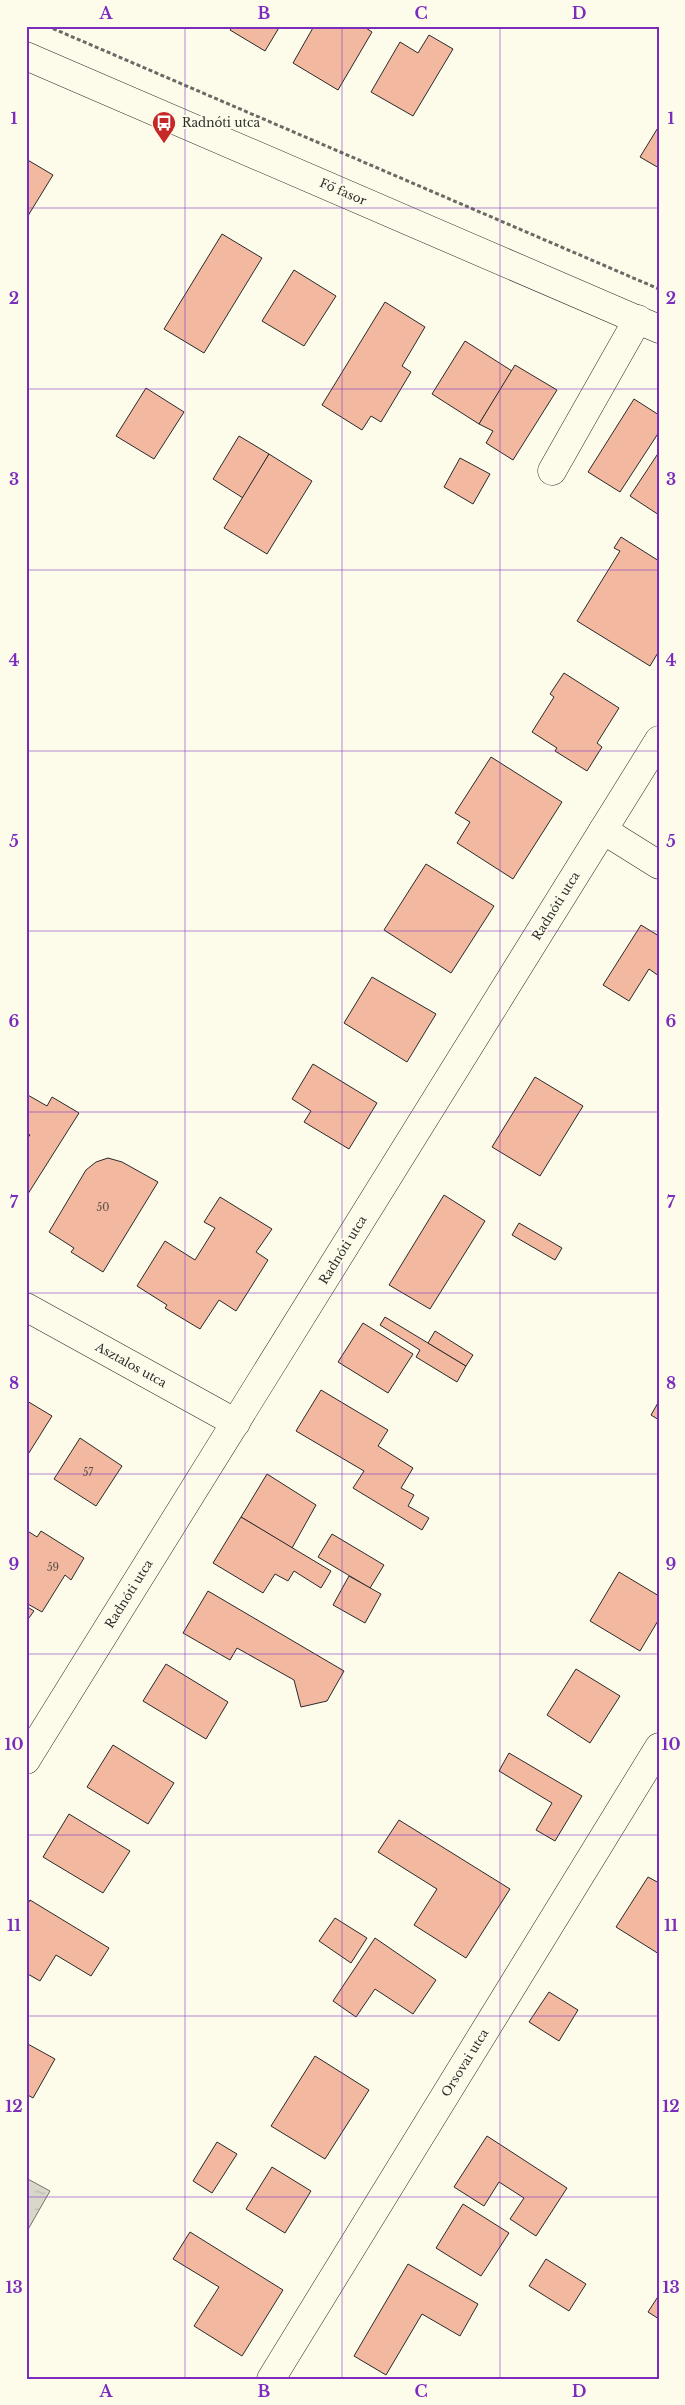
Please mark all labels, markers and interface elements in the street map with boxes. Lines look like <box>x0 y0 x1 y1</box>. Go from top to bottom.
text: A <box>99 3 114 23</box>
text: B <box>258 3 271 23</box>
text: C <box>414 3 428 23</box>
text: D <box>572 3 586 23</box>
text: 1 <box>11 108 18 128</box>
text: 1 <box>668 108 675 128</box>
bus stop icon: Radnóti utca <box>151 110 177 144</box>
place label: Radnóti utca <box>182 115 260 130</box>
street label: Fő fasor <box>318 175 369 208</box>
text: 2 <box>9 288 19 308</box>
text: 2 <box>666 288 676 308</box>
text: 3 <box>9 469 19 489</box>
text: 3 <box>666 469 676 489</box>
text: 4 <box>9 650 19 670</box>
text: 4 <box>666 650 676 670</box>
text: 5 <box>9 831 19 851</box>
text: 5 <box>666 831 676 851</box>
street label: Radnóti utca <box>529 868 583 943</box>
text: 6 <box>9 1011 20 1031</box>
text: 6 <box>666 1011 677 1031</box>
text: 7 <box>10 1192 19 1212</box>
text: 7 <box>667 1192 676 1212</box>
house number: 50 <box>97 1201 109 1214</box>
street label: Radnóti utca <box>316 1212 370 1287</box>
street label: Asztalos utca <box>92 1338 170 1390</box>
text: 8 <box>9 1373 19 1393</box>
text: 8 <box>666 1373 676 1393</box>
house number: 57 <box>83 1466 94 1479</box>
text: 9 <box>9 1554 20 1574</box>
text: 9 <box>666 1554 677 1574</box>
street label: Radnóti utca <box>102 1556 156 1631</box>
house number: 59 <box>47 1561 59 1574</box>
text: 10 <box>4 1734 24 1754</box>
text: 10 <box>661 1734 681 1754</box>
text: 11 <box>7 1915 21 1935</box>
text: 11 <box>664 1915 678 1935</box>
street label: Orsovai utca <box>438 2026 492 2099</box>
text: 12 <box>5 2096 23 2116</box>
text: 12 <box>662 2096 680 2116</box>
text: 13 <box>5 2277 23 2297</box>
text: 13 <box>662 2277 680 2297</box>
text: A <box>99 2381 114 2401</box>
text: B <box>258 2381 271 2401</box>
text: C <box>414 2381 428 2401</box>
text: D <box>572 2381 586 2401</box>

